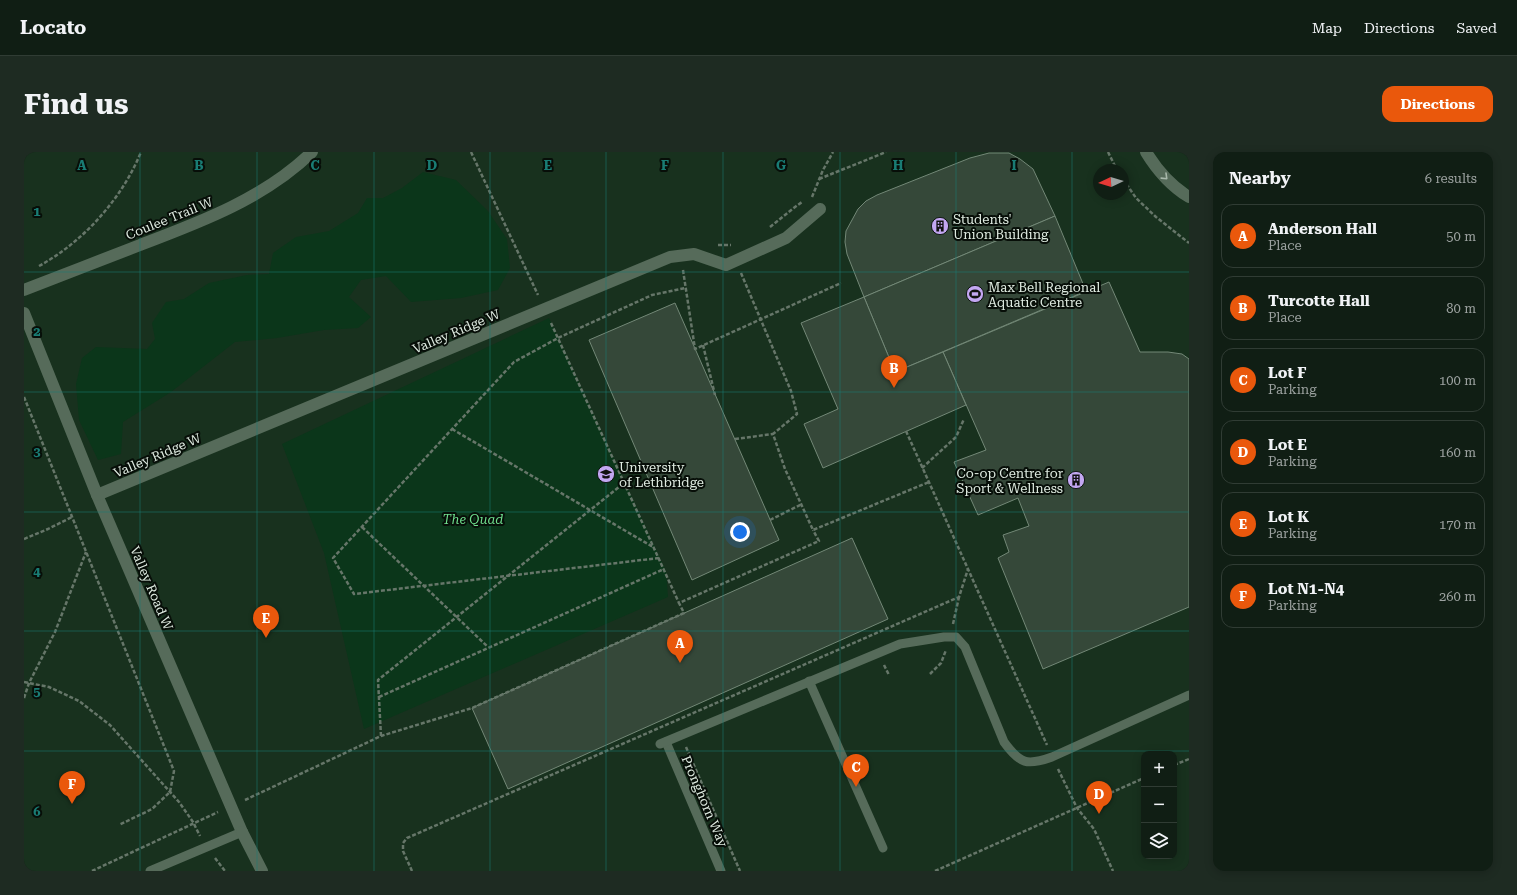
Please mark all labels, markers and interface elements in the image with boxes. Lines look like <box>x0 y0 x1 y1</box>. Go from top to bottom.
text: Locato <box>20 16 86 39</box>
text: Map <box>1312 20 1342 36</box>
text: Directions <box>1364 20 1434 36</box>
text: Saved <box>1456 20 1497 36</box>
button: Directions <box>1382 86 1493 122</box>
text: Find us <box>24 88 128 121</box>
text: A <box>77 158 87 173</box>
text: B <box>194 158 204 173</box>
text: C <box>310 158 320 173</box>
text: D <box>427 158 437 173</box>
text: E <box>544 158 552 173</box>
text: F <box>661 158 669 173</box>
text: G <box>776 158 786 173</box>
text: H <box>893 158 904 173</box>
text: I <box>1011 158 1017 173</box>
north arrow <box>1093 164 1129 200</box>
text: Nearby <box>1229 168 1291 188</box>
text: 6 results <box>1425 171 1477 186</box>
one-way arrow <box>1160 172 1168 180</box>
street label: Coulee Trail W <box>123 194 216 243</box>
text: 1 <box>33 204 41 219</box>
place label: Students' Union Building <box>953 212 1049 242</box>
building icon: Students' Union Building <box>930 216 950 236</box>
text: Anderson Hall <box>1268 220 1377 238</box>
text: A <box>1238 229 1248 244</box>
text: 50 m <box>1446 229 1476 244</box>
text: Place <box>1268 238 1302 253</box>
place label: Max Bell Regional Aquatic Centre <box>988 280 1100 310</box>
sports icon: Max Bell Regional Aquatic Centre <box>965 284 985 304</box>
text: Turcotte Hall <box>1268 292 1370 310</box>
text: B <box>1238 301 1248 316</box>
text: 80 m <box>1446 301 1476 316</box>
street label: Valley Ridge W <box>410 306 503 357</box>
text: Place <box>1268 310 1302 325</box>
text: 2 <box>33 324 41 339</box>
pin: B <box>881 355 907 388</box>
text: Lot F <box>1268 364 1307 382</box>
text: C <box>1238 373 1248 388</box>
text: 100 m <box>1439 373 1476 388</box>
text: Parking <box>1268 382 1317 397</box>
street label: Valley Ridge W <box>111 430 204 481</box>
text: Lot E <box>1268 436 1307 454</box>
text: 3 <box>33 444 41 459</box>
text: D <box>1238 445 1248 460</box>
text: 160 m <box>1439 445 1476 460</box>
text: Parking <box>1268 454 1317 469</box>
place label: University of Lethbridge <box>619 460 704 490</box>
school or university icon: University of Lethbridge <box>596 464 616 484</box>
place label: Co-op Centre for Sport & Wellness <box>956 466 1064 496</box>
building icon: Co-op Centre for Sport & Wellness <box>1066 470 1086 490</box>
text: Lot K <box>1268 508 1309 526</box>
park label: The Quad <box>443 512 503 527</box>
text: E <box>1239 517 1247 532</box>
text: 170 m <box>1439 517 1476 532</box>
your location <box>730 522 750 542</box>
text: Parking <box>1268 526 1317 541</box>
street label: Valley Road W <box>127 544 176 633</box>
text: 4 <box>33 564 41 579</box>
text: Lot N1-N4 <box>1268 580 1344 598</box>
text: F <box>1239 589 1247 604</box>
text: 260 m <box>1439 589 1476 604</box>
text: Parking <box>1268 598 1317 613</box>
pin: E <box>253 605 279 638</box>
pin: A <box>667 630 693 663</box>
text: 5 <box>33 684 41 699</box>
map controls <box>1141 751 1177 859</box>
button: + <box>1141 751 1177 787</box>
street label: Pronghorn Way <box>679 753 731 849</box>
pin: C <box>843 754 869 787</box>
pin: F <box>59 771 85 804</box>
pin: D <box>1086 781 1112 814</box>
button: − <box>1141 787 1177 823</box>
text: 6 <box>33 804 41 819</box>
button: layers <box>1141 823 1177 859</box>

